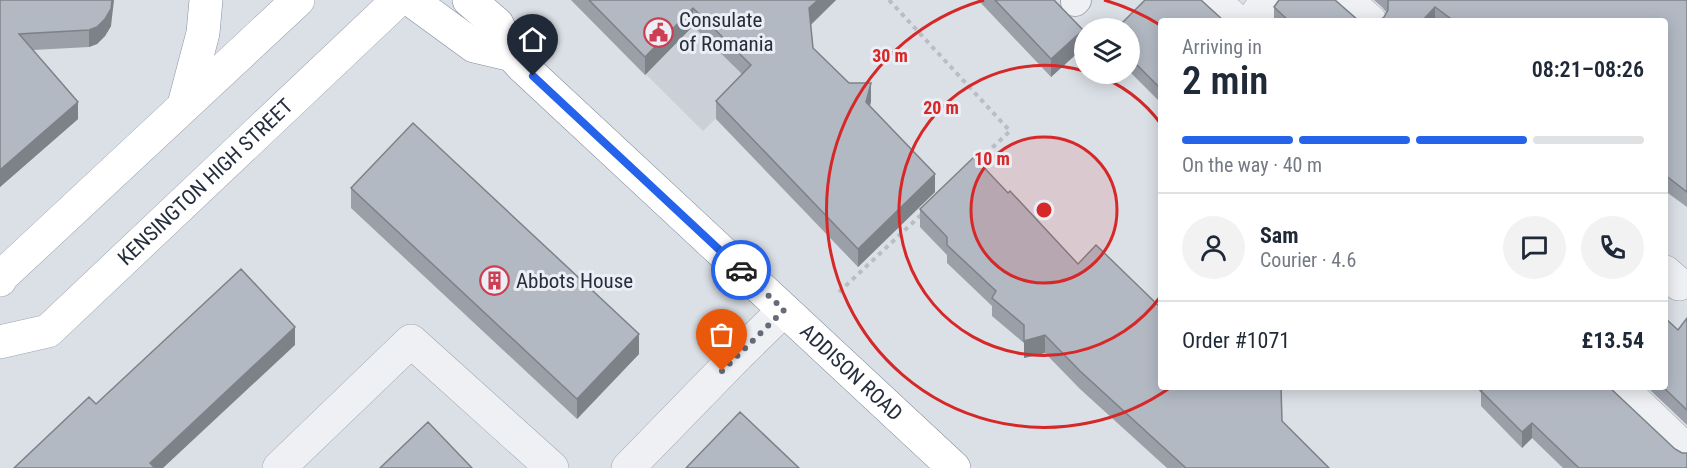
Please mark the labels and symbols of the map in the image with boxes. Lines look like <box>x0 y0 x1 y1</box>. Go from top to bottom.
place label: Consulate of Romania <box>679 8 774 56</box>
pin <box>507 14 558 76</box>
public building icon: Consulate of Romania <box>642 16 674 48</box>
text: 30 m <box>872 45 908 66</box>
street label: KENSINGTON HIGH STREET <box>113 94 298 270</box>
text: 20 m <box>923 97 959 118</box>
text: 10 m <box>974 148 1010 169</box>
centre of rings <box>1034 200 1054 220</box>
courier <box>711 240 771 300</box>
building icon: Abbots House <box>479 265 511 297</box>
place label: Abbots House <box>516 269 633 293</box>
pin <box>696 309 747 371</box>
street label: ADDISON ROAD <box>795 319 907 426</box>

